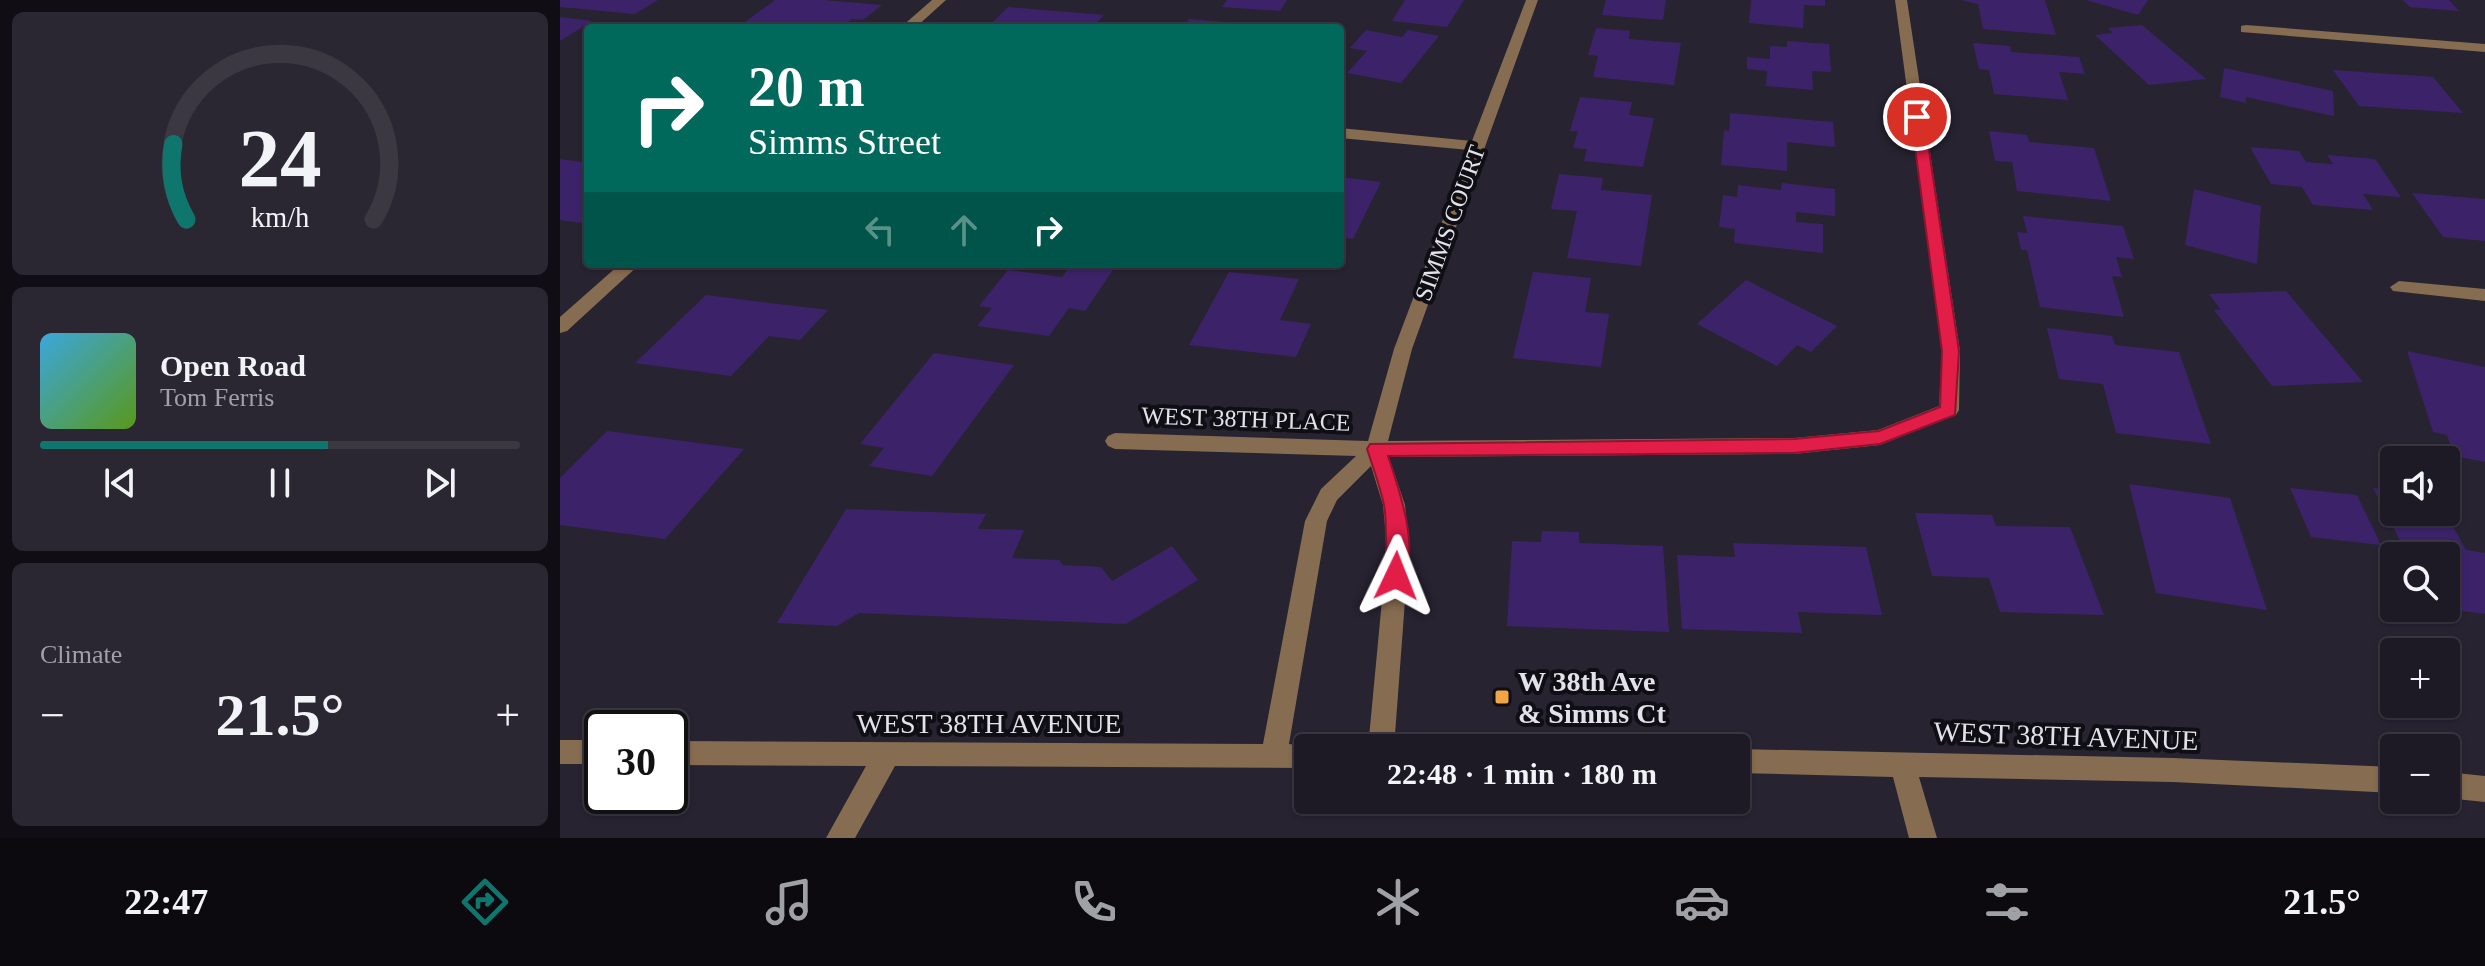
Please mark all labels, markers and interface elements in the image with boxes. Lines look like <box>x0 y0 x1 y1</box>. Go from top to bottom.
icon: right <box>616 56 720 160</box>
text: 20 m <box>748 56 865 118</box>
pin <box>1883 83 1951 151</box>
icon: arrive <box>1895 95 1939 139</box>
text: 24 <box>238 111 322 203</box>
text: Simms Street <box>748 122 941 162</box>
street label: SIMMS COURT <box>1410 142 1490 304</box>
text: km/h <box>251 202 309 233</box>
icon: left <box>858 208 902 252</box>
icon: ahead <box>942 208 986 252</box>
icon: right <box>1026 208 1070 252</box>
text: Open Road <box>160 349 306 382</box>
text: Tom Ferris <box>160 383 274 412</box>
street label: WEST 38TH PLACE <box>1141 402 1351 436</box>
map controls <box>2380 446 2460 814</box>
button: sound <box>2380 446 2460 526</box>
icon: previous <box>98 461 142 505</box>
icon: pause <box>258 461 302 505</box>
icon: next <box>418 461 462 505</box>
position arrow <box>1354 534 1438 618</box>
button: search <box>2380 542 2460 622</box>
button: + <box>2380 638 2460 718</box>
text: Climate <box>40 640 122 669</box>
place label: W 38th Ave & Simms Ct <box>1518 666 1666 729</box>
text: 21.5° <box>216 682 345 748</box>
marker: W 38th Ave & Simms Ct <box>1493 688 1511 706</box>
text: − <box>40 691 65 740</box>
text: + <box>495 691 520 740</box>
street label: WEST 38TH AVENUE <box>857 708 1121 739</box>
speed limit sign: 30 <box>584 710 688 814</box>
street label: WEST 38TH AVENUE <box>1933 716 2199 756</box>
button: − <box>2380 734 2460 814</box>
text: 22:48 · 1 min · 180 m <box>1387 757 1657 790</box>
icon: directions <box>457 874 513 930</box>
icon: music <box>761 874 817 930</box>
icon: phone <box>1066 874 1122 930</box>
icon: climate <box>1370 874 1426 930</box>
icon: car <box>1674 874 1730 930</box>
icon: filters <box>1979 874 2035 930</box>
text: 22:47 <box>124 882 208 922</box>
text: 21.5° <box>2283 882 2361 922</box>

